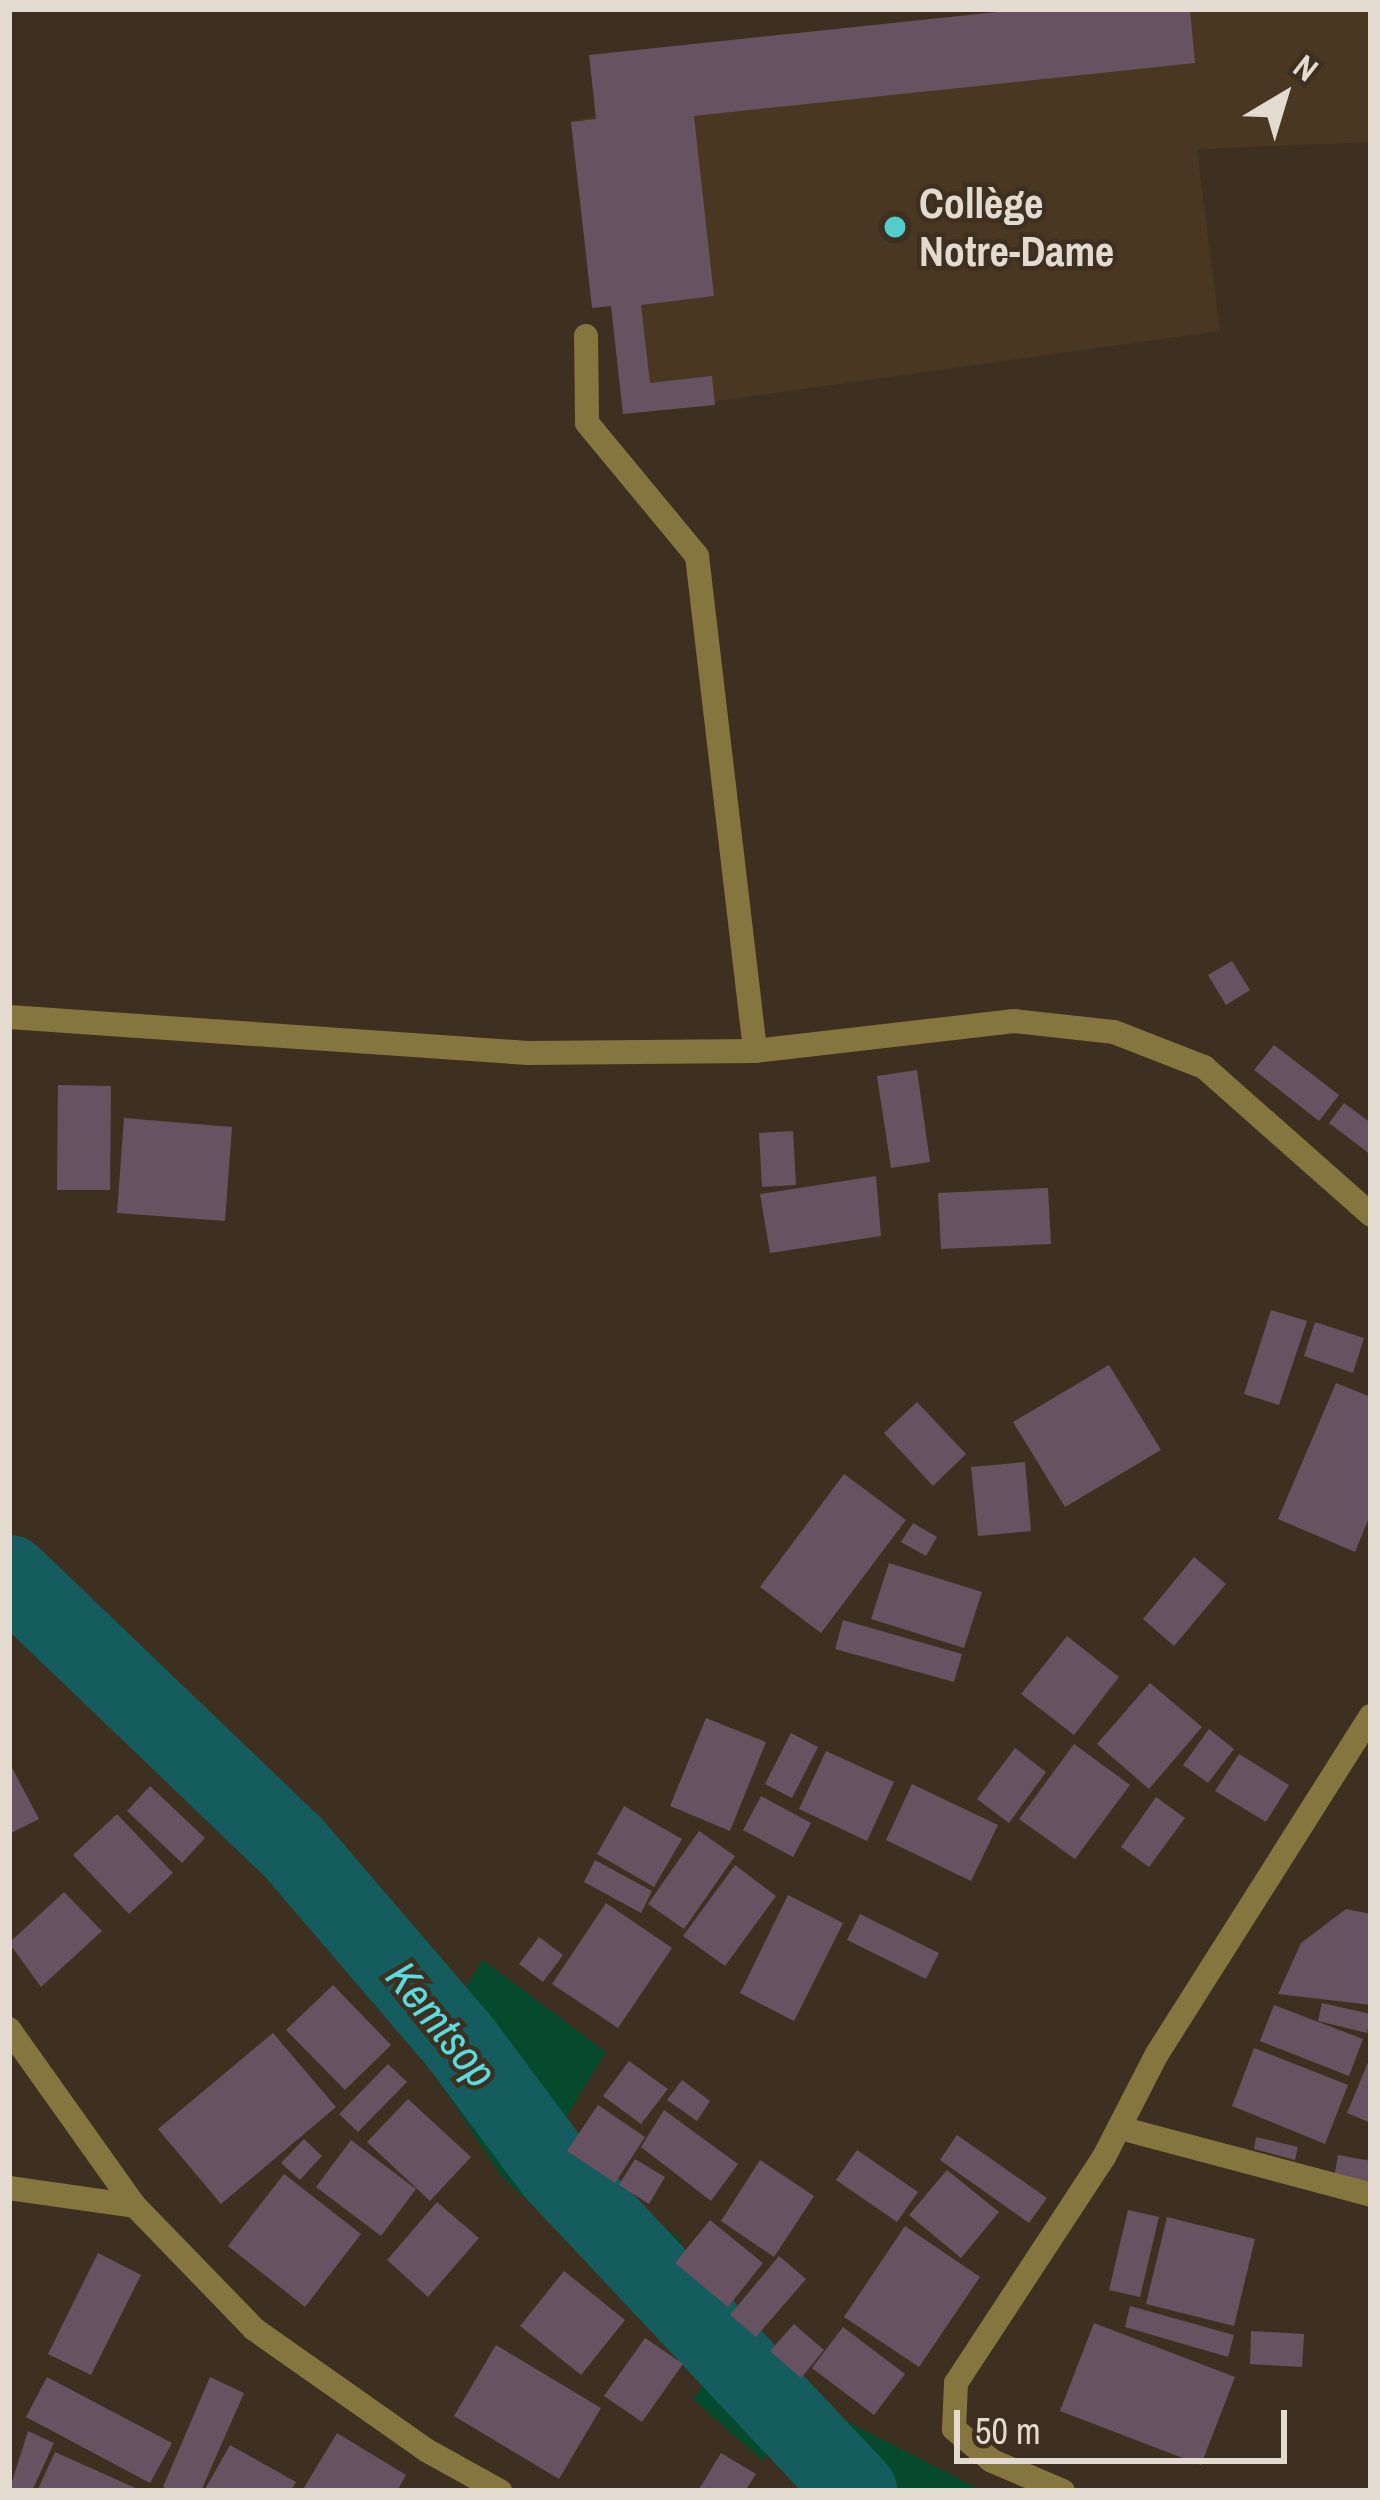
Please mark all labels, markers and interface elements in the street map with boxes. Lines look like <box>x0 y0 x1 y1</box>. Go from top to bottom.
north arrow <box>1224 36 1344 156</box>
text: N <box>1285 44 1327 91</box>
place label: Collège Notre-Dame <box>919 178 1114 276</box>
marker: Collège Notre-Dame <box>882 214 908 240</box>
water label: Kemtsop <box>375 1950 509 2098</box>
scale bar <box>960 2386 1293 2460</box>
text: 50 m <box>975 2407 1041 2455</box>

